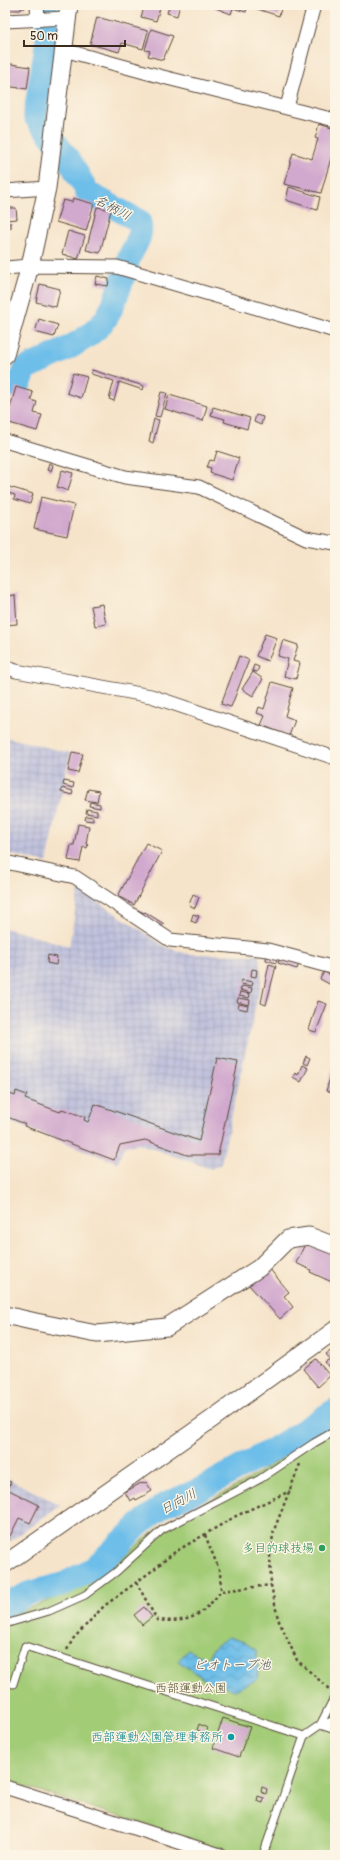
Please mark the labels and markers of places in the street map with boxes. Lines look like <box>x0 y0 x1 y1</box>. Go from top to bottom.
place label: 多目的球技場 <box>242 1541 314 1556</box>
marker: 多目的球技場 <box>317 1543 327 1553</box>
place label: 西部運動公園管理事務所 <box>91 1730 223 1745</box>
marker: 西部運動公園管理事務所 <box>226 1732 236 1742</box>

